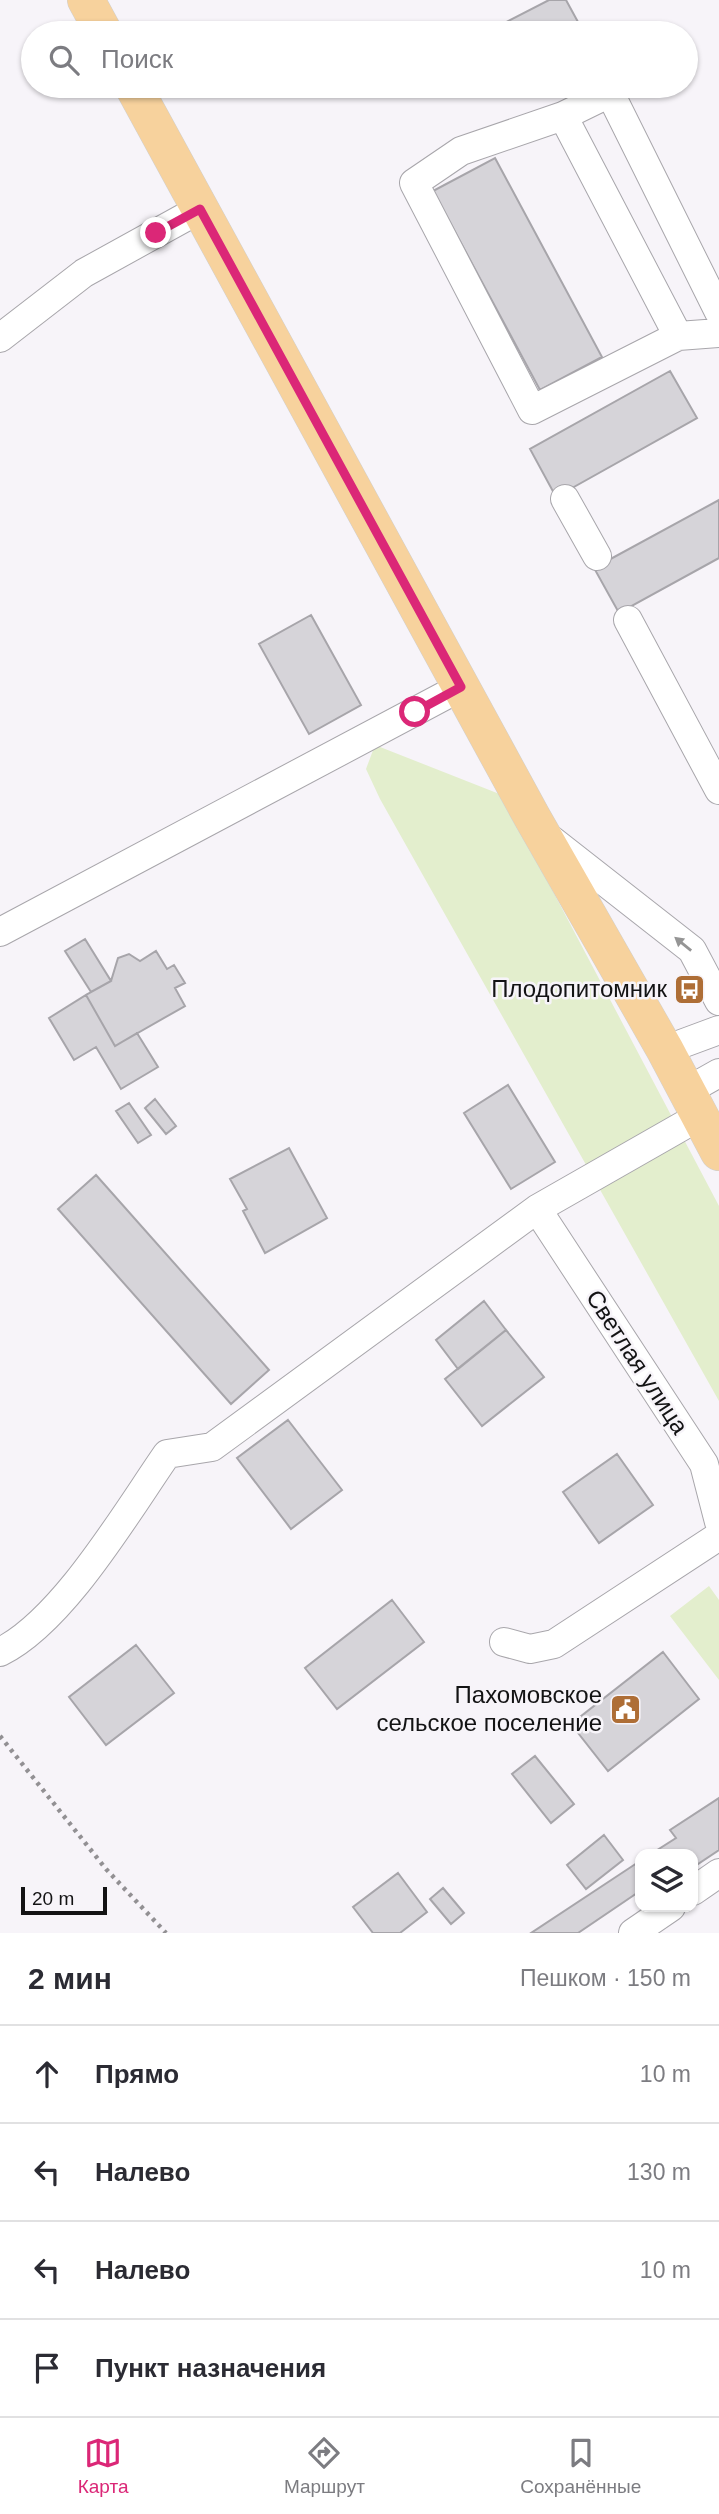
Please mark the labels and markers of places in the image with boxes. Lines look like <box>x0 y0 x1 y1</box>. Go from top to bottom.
bus stop icon: Плодопитомник <box>673 972 707 1006</box>
place label: Плодопитомник <box>491 975 668 1002</box>
place label: Пахомовское сельское поселение <box>377 1681 602 1736</box>
public building icon: Пахомовское сельское поселение <box>608 1692 642 1726</box>

